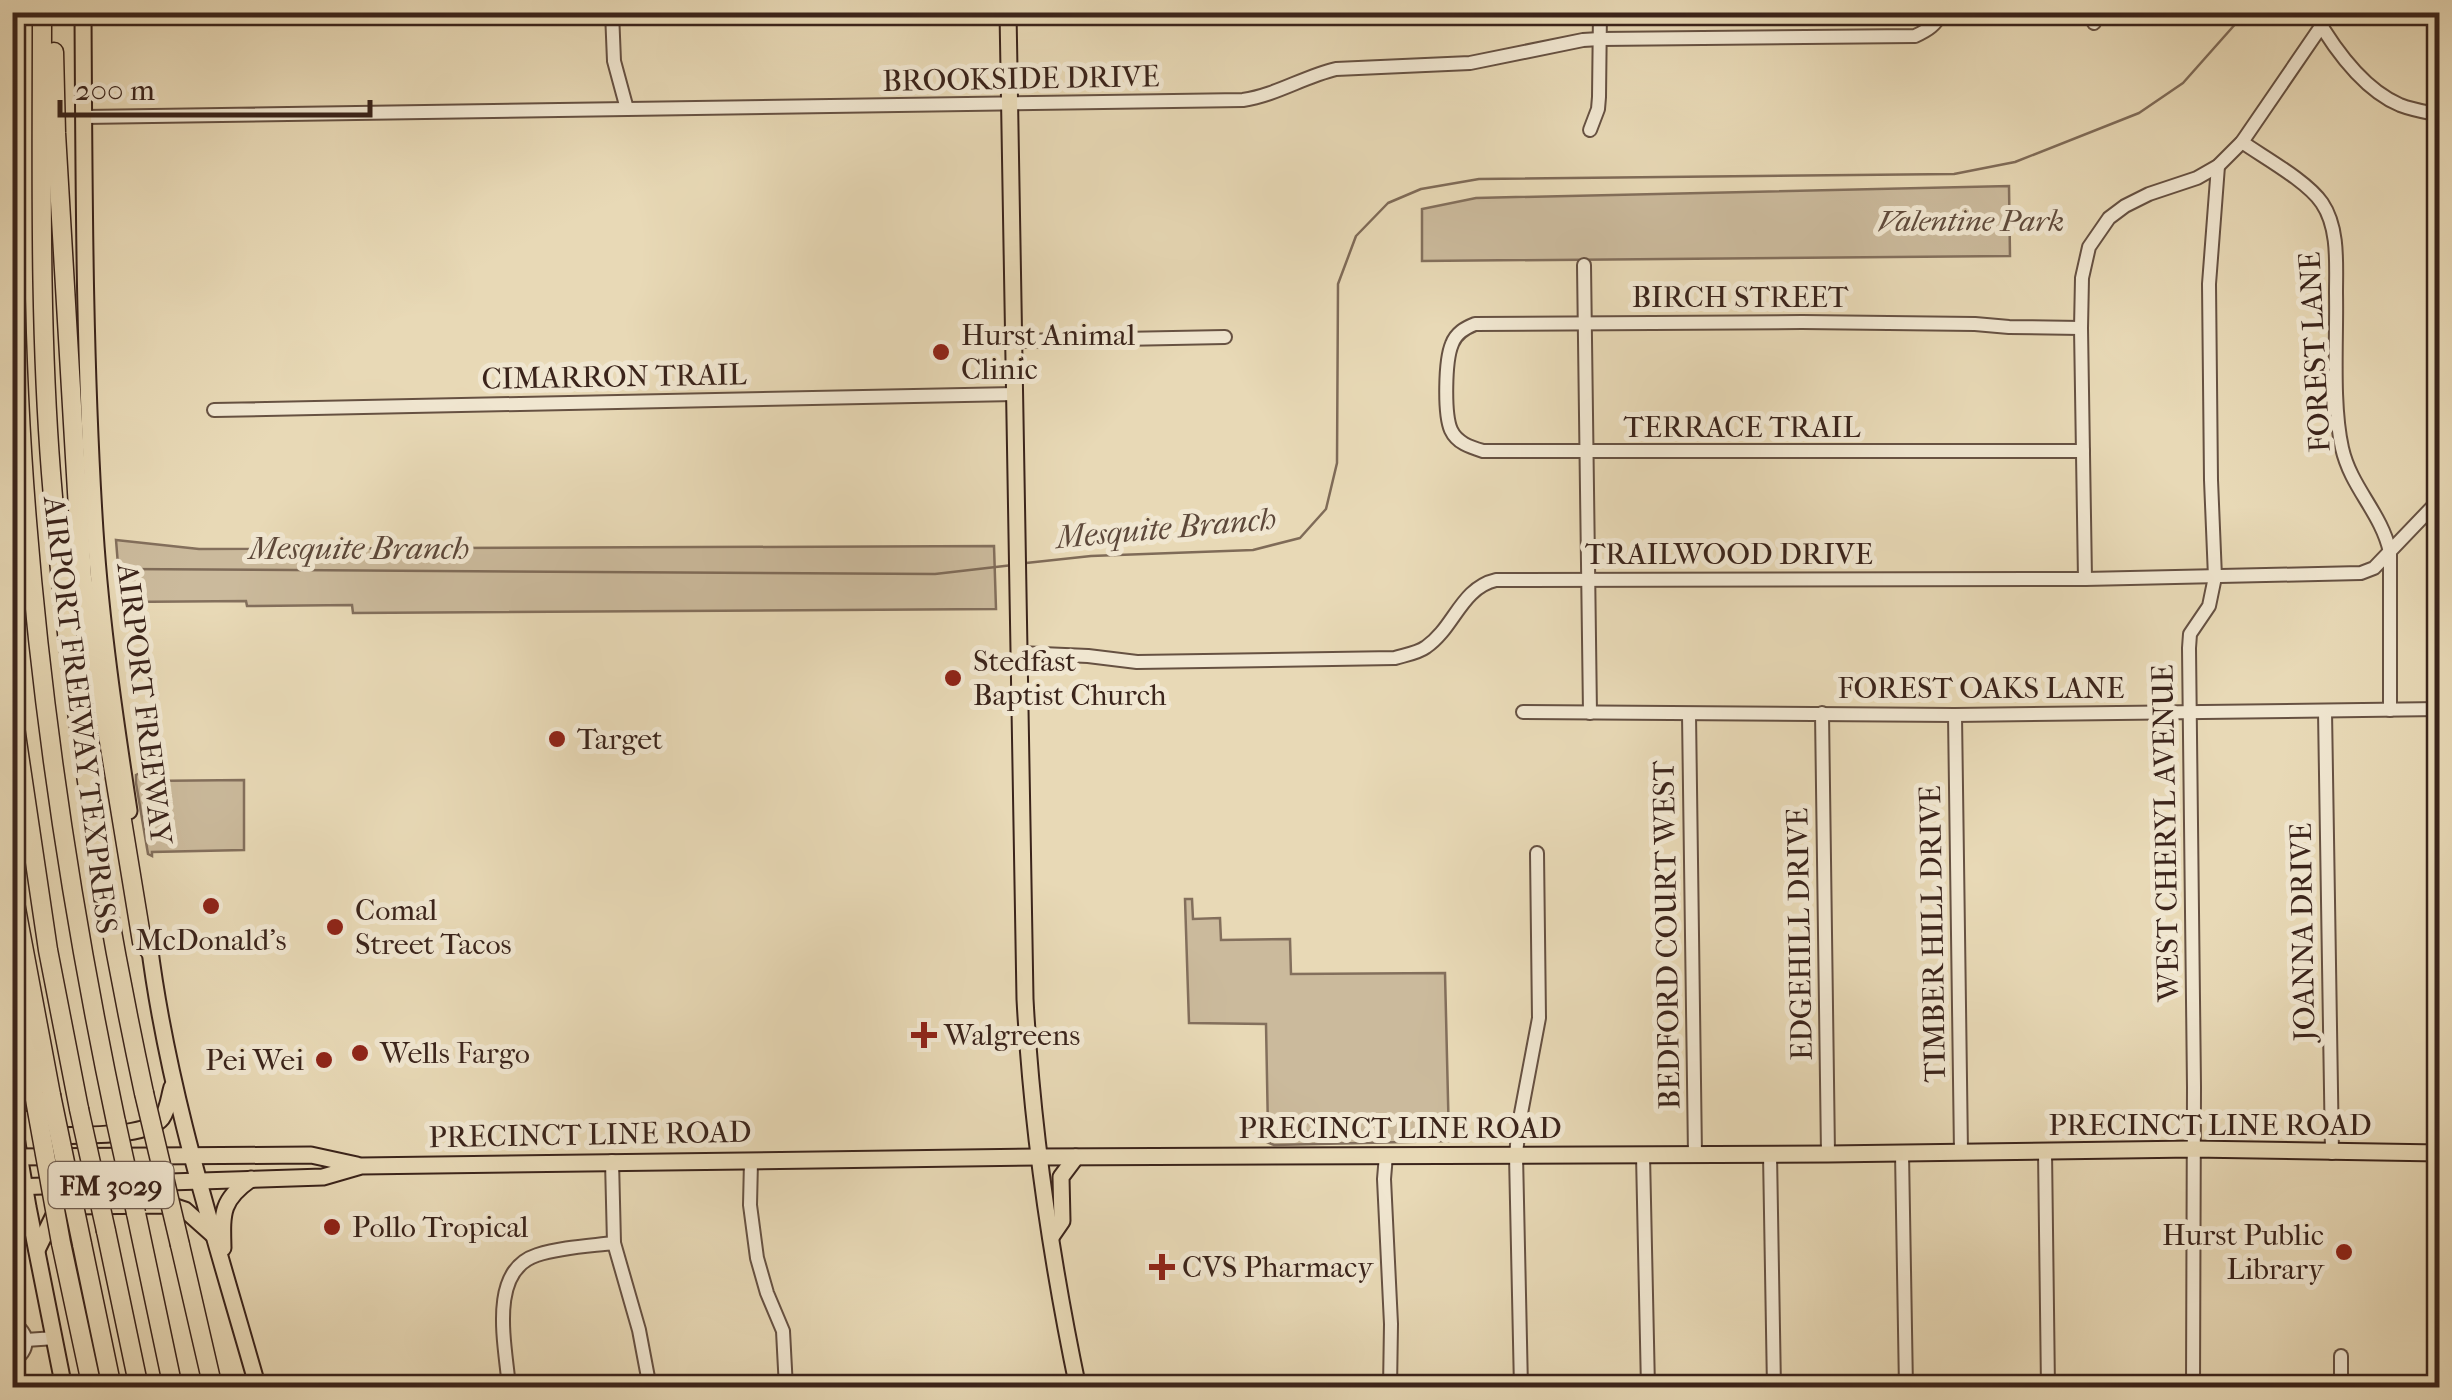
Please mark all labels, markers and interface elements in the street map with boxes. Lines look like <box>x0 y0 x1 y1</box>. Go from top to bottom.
scale bar <box>60 55 370 117</box>
street label: BROOKSIDE DRIVE <box>882 59 1160 99</box>
text: 200 m <box>75 73 155 108</box>
park label: Valentine Park <box>1878 204 2064 239</box>
street label: FOREST LANE <box>2292 251 2338 453</box>
street label: BIRCH STREET <box>1632 280 1849 315</box>
place label: Hurst Animal Clinic <box>961 318 1135 387</box>
marker: Hurst Animal Clinic <box>930 341 952 363</box>
street label: CIMARRON TRAIL <box>481 357 747 397</box>
street label: TERRACE TRAIL <box>1624 410 1860 445</box>
street label: AIRPORT FREEWAY TEXPRESS <box>36 493 124 936</box>
water label: Mesquite Branch <box>1053 500 1277 556</box>
water label: Mesquite Branch <box>247 530 469 567</box>
street label: TRAILWOOD DRIVE <box>1585 537 1873 572</box>
street label: AIRPORT FREEWAY <box>109 560 179 848</box>
place label: Stedfast Baptist Church <box>973 644 1167 713</box>
street label: WEST CHERYL AVENUE <box>2146 664 2186 1003</box>
marker: Stedfast Baptist Church <box>942 667 964 689</box>
street label: FOREST OAKS LANE <box>1837 671 2125 706</box>
place label: Target <box>577 722 663 757</box>
marker: Target <box>546 728 568 750</box>
street label: BEDFORD COURT WEST <box>1646 760 1688 1110</box>
street label: TIMBER HILL DRIVE <box>1913 785 1953 1083</box>
street label: EDGEHILL DRIVE <box>1780 807 1820 1061</box>
street label: JOANNA DRIVE <box>2284 822 2322 1044</box>
place label: Comal Street Tacos <box>355 893 512 962</box>
marker: McDonald's <box>200 895 222 917</box>
marker: Comal Street Tacos <box>324 916 346 938</box>
place label: McDonald's <box>135 923 287 958</box>
place label: Walgreens <box>943 1018 1080 1053</box>
marker: Walgreens <box>913 1024 935 1046</box>
place label: Wells Fargo <box>379 1036 530 1071</box>
marker: Wells Fargo <box>349 1042 371 1064</box>
place label: Pei Wei <box>205 1043 304 1078</box>
marker: Pei Wei <box>313 1049 335 1071</box>
street label: PRECINCT LINE ROAD <box>2048 1108 2372 1143</box>
street label: PRECINCT LINE ROAD <box>1238 1111 1562 1146</box>
street label: PRECINCT LINE ROAD <box>428 1115 752 1155</box>
road number: FM 3029 <box>48 1162 174 1208</box>
place label: Pollo Tropical <box>352 1210 529 1245</box>
marker: Pollo Tropical <box>321 1216 343 1238</box>
place label: Hurst Public Library <box>2162 1218 2325 1287</box>
marker: Hurst Public Library <box>2333 1241 2355 1263</box>
place label: CVS Pharmacy <box>1182 1250 1374 1285</box>
marker: CVS Pharmacy <box>1151 1256 1173 1278</box>

